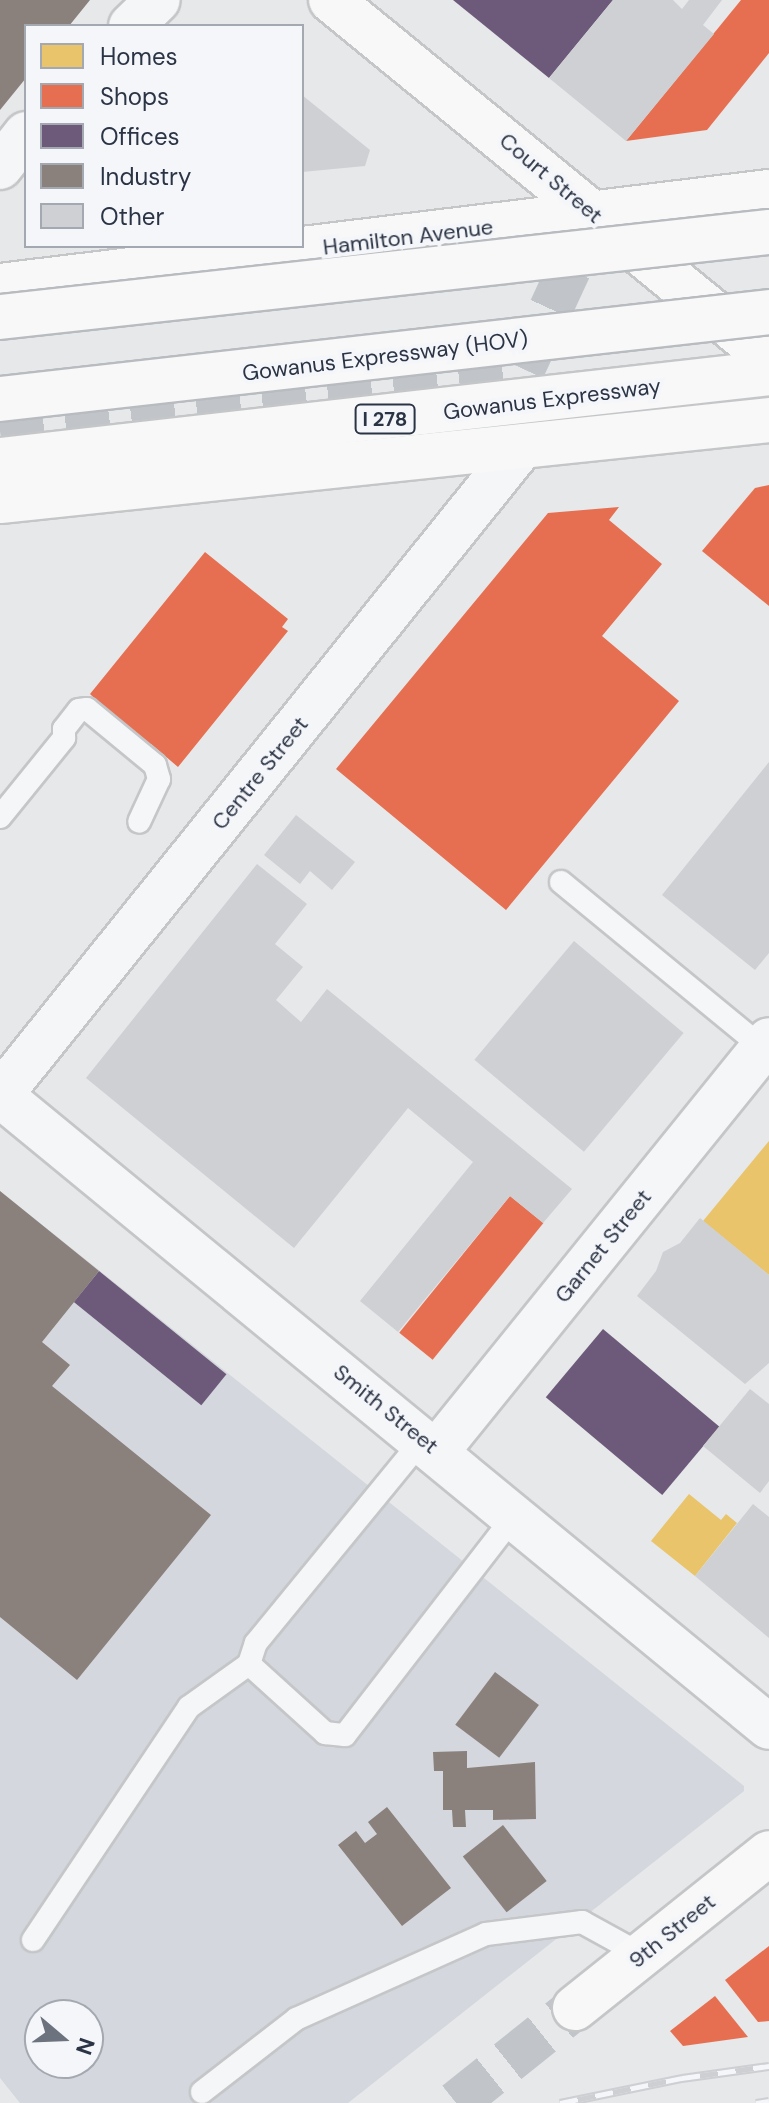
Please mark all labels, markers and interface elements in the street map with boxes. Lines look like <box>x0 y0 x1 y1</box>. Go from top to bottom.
legend <box>24 24 304 248</box>
text: Homes <box>100 41 178 72</box>
text: Shops <box>100 81 169 112</box>
text: Offices <box>100 121 180 152</box>
street label: Court Street <box>494 127 608 229</box>
text: Industry <box>100 161 191 192</box>
text: Other <box>100 201 164 232</box>
street label: Hamilton Avenue <box>321 213 495 261</box>
street label: Gowanus Expressway (HOV) <box>241 325 529 387</box>
street label: Gowanus Expressway <box>442 373 662 425</box>
road number: I 278 <box>353 403 417 435</box>
street label: Centre Street <box>206 711 314 835</box>
street label: Garnet Street <box>549 1184 657 1308</box>
street label: Smith Street <box>328 1359 444 1459</box>
street label: 9th Street <box>624 1888 720 1974</box>
north arrow <box>24 1999 104 2079</box>
text: N <box>69 2034 102 2059</box>

